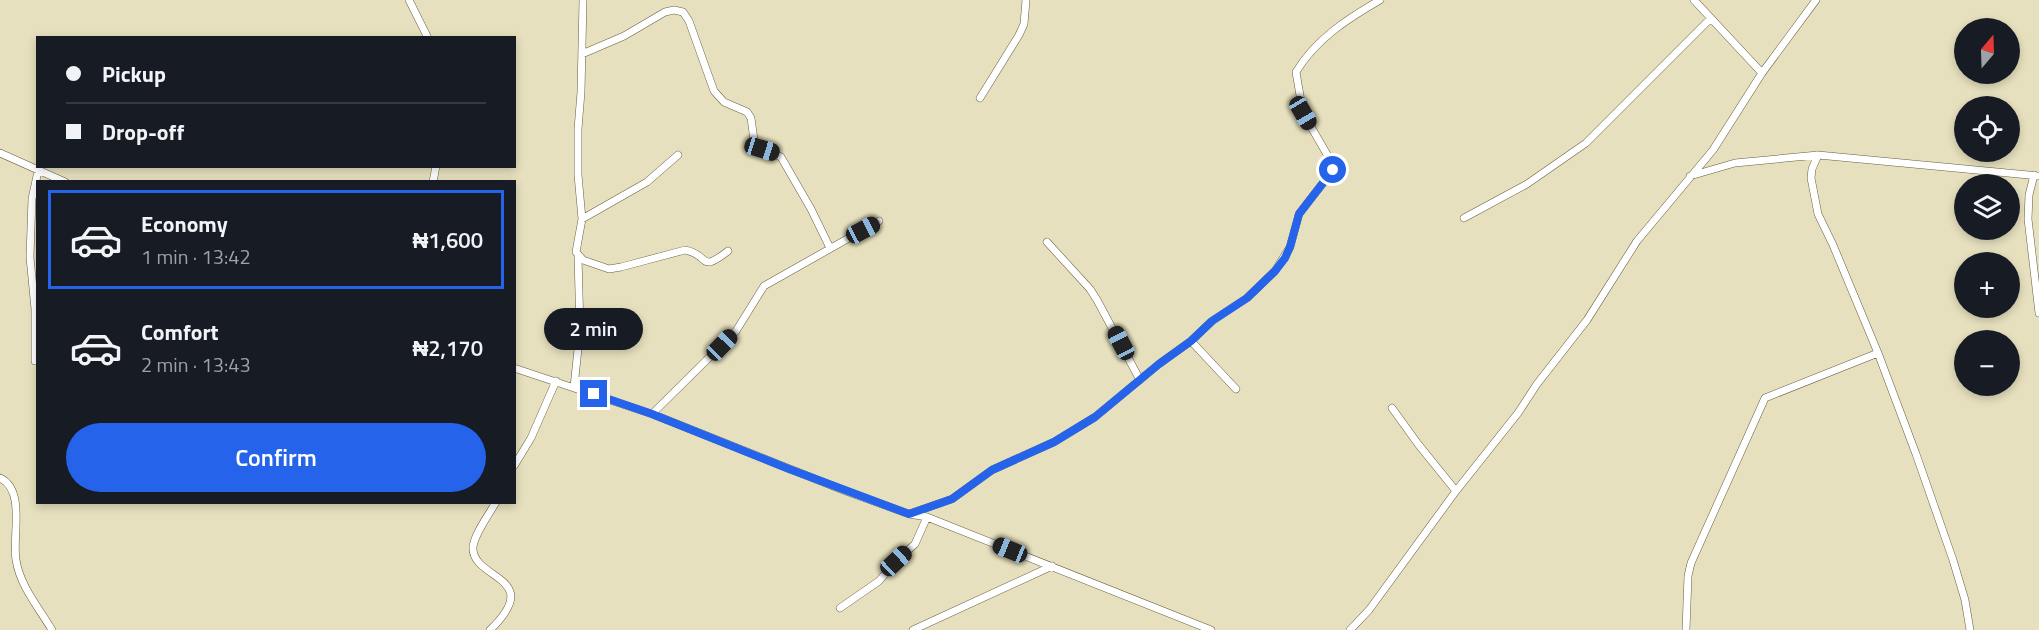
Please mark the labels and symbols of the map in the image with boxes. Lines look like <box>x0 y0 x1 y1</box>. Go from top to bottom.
north arrow <box>1954 18 2020 84</box>
car <box>1286 93 1320 133</box>
car <box>742 135 782 163</box>
route start <box>1319 156 1346 183</box>
car <box>843 214 883 246</box>
callout: 2 min <box>544 307 644 349</box>
car <box>1105 323 1137 363</box>
car <box>703 326 741 364</box>
route end <box>580 380 607 407</box>
car <box>990 535 1030 565</box>
car <box>877 542 915 580</box>

